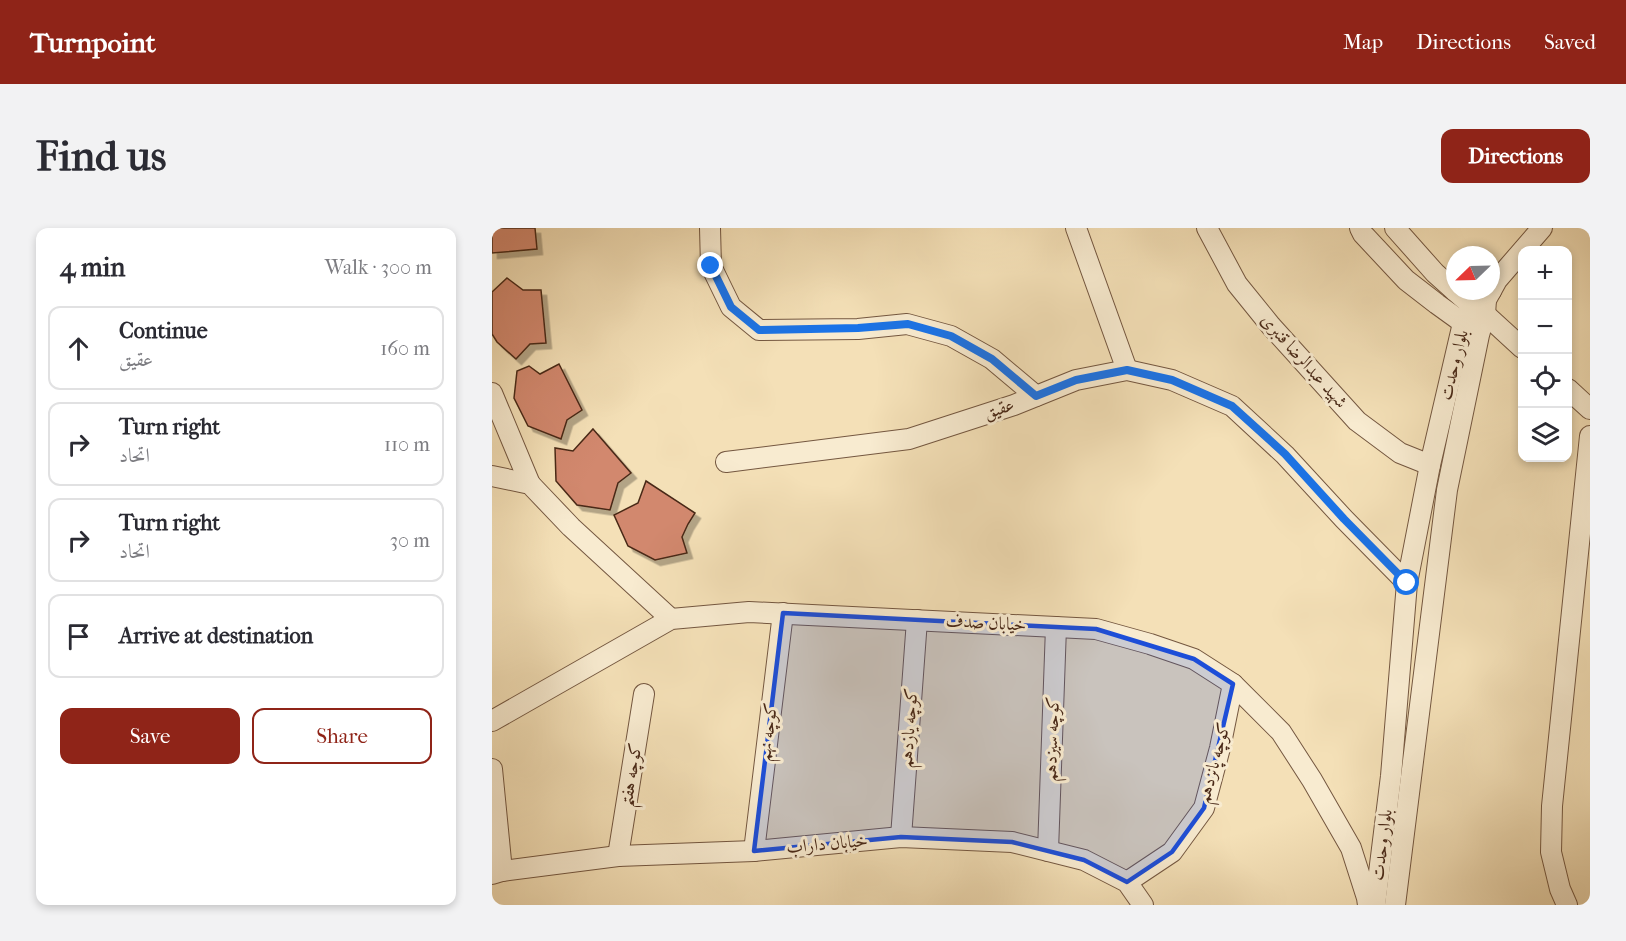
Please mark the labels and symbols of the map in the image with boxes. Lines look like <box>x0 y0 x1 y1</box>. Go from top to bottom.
north arrow <box>1446 246 1500 300</box>
route end <box>697 252 723 278</box>
street label: شهید عبدالرضا قنبری <box>1255 310 1352 413</box>
street label: بلوار وحدت <box>1435 328 1473 402</box>
street label: عقیق <box>981 394 1017 424</box>
route start <box>1393 569 1419 595</box>
street label: خیابان صدف <box>945 610 1027 636</box>
street label: کوچه یازدهم <box>896 687 928 769</box>
street label: کوچه سیزدهم <box>1040 696 1070 782</box>
street label: کوچه نهم <box>754 702 788 763</box>
street label: کوچه پانزدهم <box>1193 720 1241 807</box>
street label: کوچه هفتم <box>616 741 653 810</box>
street label: بلوار وحدت <box>1367 808 1397 882</box>
street label: خیابان داراب <box>785 830 869 858</box>

